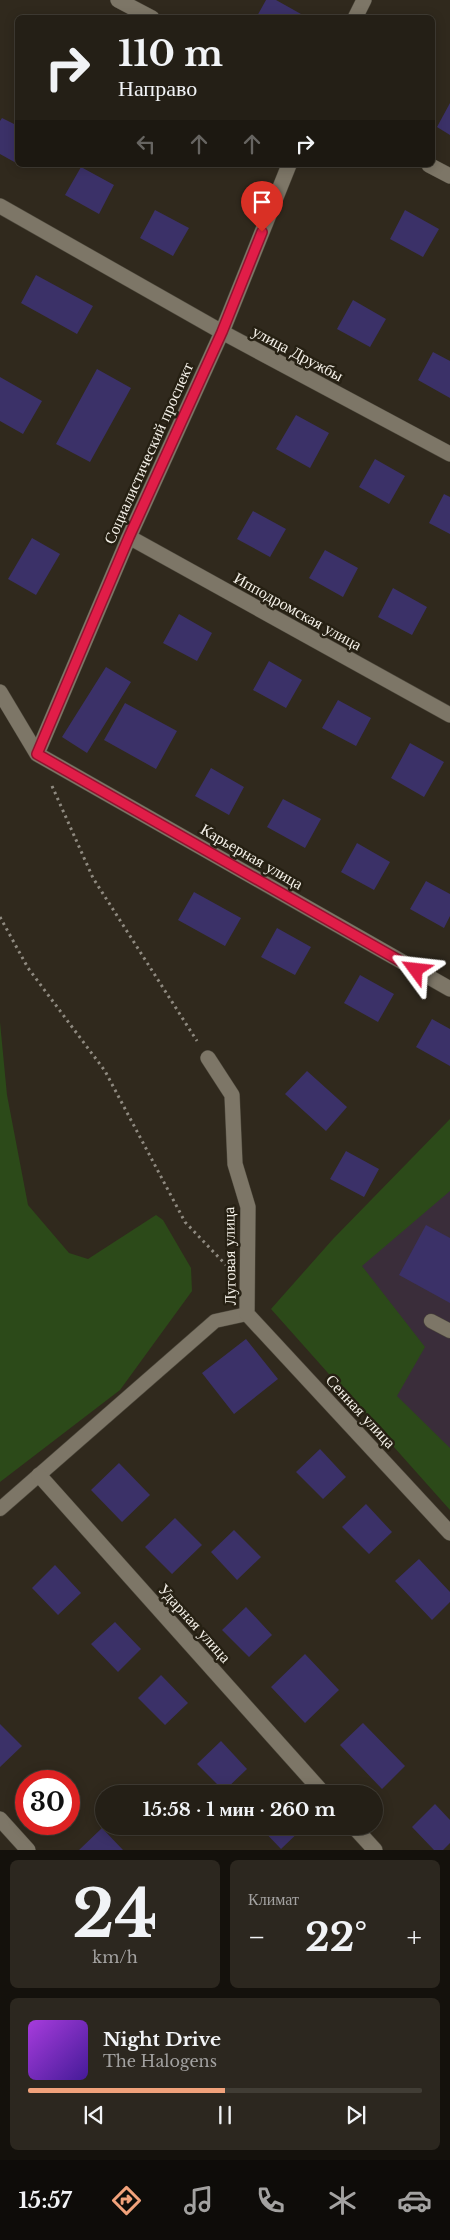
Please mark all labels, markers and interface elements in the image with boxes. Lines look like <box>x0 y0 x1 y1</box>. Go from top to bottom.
text: 110 m <box>118 32 223 75</box>
icon: right <box>35 35 100 100</box>
text: Направо <box>118 75 197 102</box>
icon: left <box>132 130 160 158</box>
icon: ahead <box>185 130 213 158</box>
icon: ahead <box>238 130 266 158</box>
icon: right <box>291 130 319 158</box>
pin <box>241 181 283 232</box>
icon: arrive <box>248 188 276 216</box>
street label: улица Дружбы <box>249 321 347 385</box>
street label: Социалистический проспект <box>99 359 197 547</box>
street label: Ипподромская улица <box>230 567 366 655</box>
street label: Карьерная улица <box>197 819 307 893</box>
position arrow <box>389 943 441 995</box>
street label: Луговая улица <box>218 1207 240 1305</box>
street label: Сенная улица <box>322 1370 400 1452</box>
street label: Ударная улица <box>154 1579 236 1667</box>
speed limit sign: 30 <box>15 1770 80 1835</box>
text: 15:58 · 1 мин · 260 m <box>142 1798 336 1821</box>
text: 24 <box>72 1874 158 1955</box>
text: Климат <box>248 1889 299 1909</box>
text: 22° <box>305 1914 367 1961</box>
text: − <box>248 1920 266 1955</box>
text: + <box>407 1920 422 1955</box>
text: km/h <box>92 1947 138 1967</box>
text: Night Drive <box>103 2028 221 2051</box>
text: The Halogens <box>103 2051 217 2071</box>
icon: previous <box>80 2101 108 2129</box>
icon: pause <box>211 2101 239 2129</box>
icon: next <box>342 2101 370 2129</box>
icon: directions <box>109 2183 144 2218</box>
icon: music <box>181 2183 216 2218</box>
icon: phone <box>253 2183 288 2218</box>
icon: climate <box>325 2183 360 2218</box>
icon: car <box>397 2183 432 2218</box>
text: 15:57 <box>18 2187 72 2214</box>

